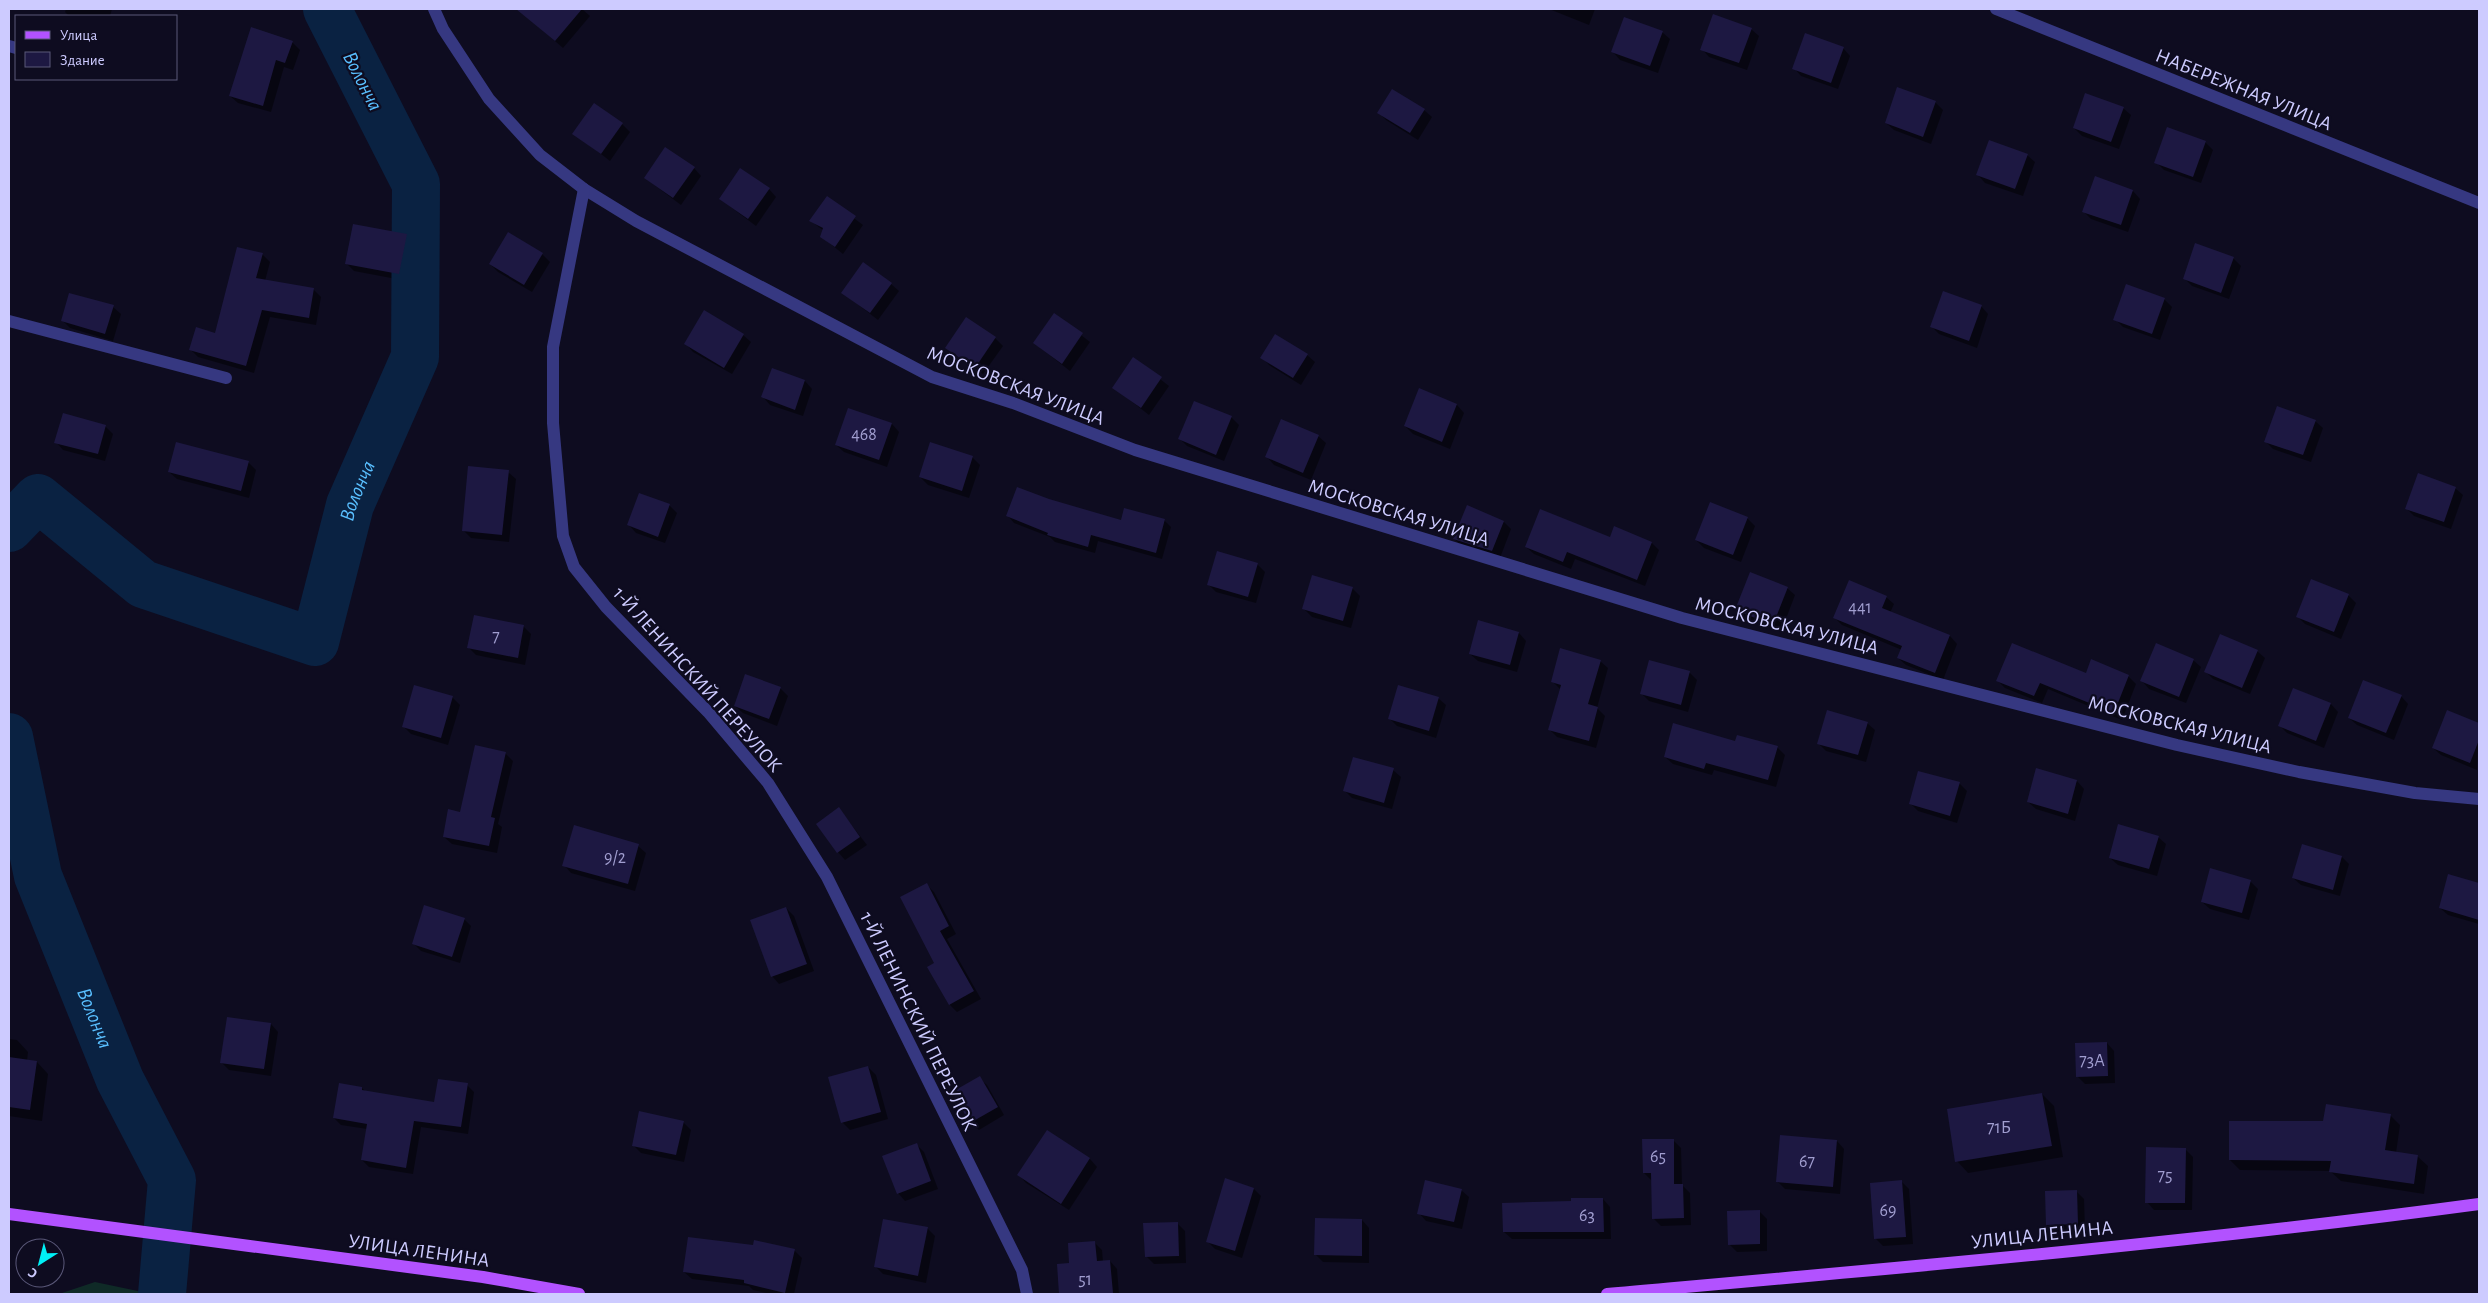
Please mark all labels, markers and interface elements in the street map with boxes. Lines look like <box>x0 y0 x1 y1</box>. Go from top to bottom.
legend <box>15 15 178 80</box>
text: Улица <box>60 28 97 43</box>
street label: НАБЕРЕЖНАЯ УЛИЦА <box>2153 45 2335 135</box>
water label: Волонча <box>339 48 386 114</box>
text: Здание <box>60 53 105 68</box>
street label: МОСКОВСКАЯ УЛИЦА <box>924 343 1107 429</box>
house number: 468 <box>851 426 877 444</box>
water label: Волонча <box>336 458 379 523</box>
street label: МОСКОВСКАЯ УЛИЦА <box>1306 476 1492 550</box>
street label: 1-Й ЛЕНИНСКИЙ ПЕРЕУЛОК <box>609 583 786 776</box>
street label: МОСКОВСКАЯ УЛИЦА <box>1693 593 1881 659</box>
house number: 441 <box>1848 599 1872 617</box>
house number: 7 <box>492 628 500 646</box>
street label: МОСКОВСКАЯ УЛИЦА <box>2086 692 2274 758</box>
house number: 9/2 <box>604 849 626 867</box>
street label: 1-Й ЛЕНИНСКИЙ ПЕРЕУЛОК <box>856 909 980 1135</box>
water label: Волонча <box>73 985 116 1051</box>
house number: 73А <box>2079 1052 2105 1070</box>
house number: 71Б <box>1987 1119 2011 1137</box>
house number: 65 <box>1650 1148 1666 1166</box>
house number: 67 <box>1799 1153 1815 1171</box>
house number: 75 <box>2157 1167 2173 1185</box>
house number: 69 <box>1880 1202 1896 1220</box>
house number: 63 <box>1579 1207 1595 1225</box>
street label: УЛИЦА ЛЕНИНА <box>1970 1218 2114 1252</box>
street label: УЛИЦА ЛЕНИНА <box>347 1231 491 1271</box>
north arrow <box>15 1238 65 1288</box>
text: С <box>25 1265 40 1281</box>
house number: 51 <box>1078 1271 1092 1289</box>

